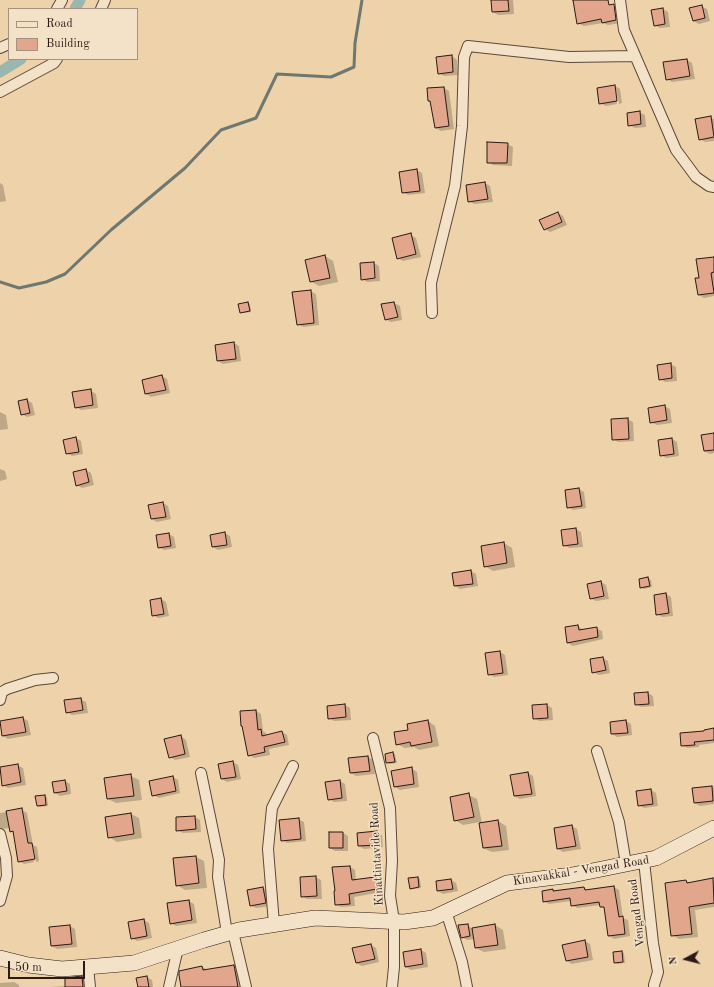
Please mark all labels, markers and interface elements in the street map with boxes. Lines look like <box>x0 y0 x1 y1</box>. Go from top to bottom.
legend <box>8 8 138 60</box>
text: Road <box>46 18 73 30</box>
text: Building <box>46 38 90 50</box>
street label: Kinattintavide Road <box>367 802 387 906</box>
street label: Kinavakkal - Vengad Road <box>512 853 650 889</box>
street label: Vengad Road <box>626 878 648 948</box>
north arrow <box>666 939 706 979</box>
scale bar <box>10 953 87 979</box>
text: N <box>668 956 680 965</box>
text: 50 m <box>15 962 42 974</box>

